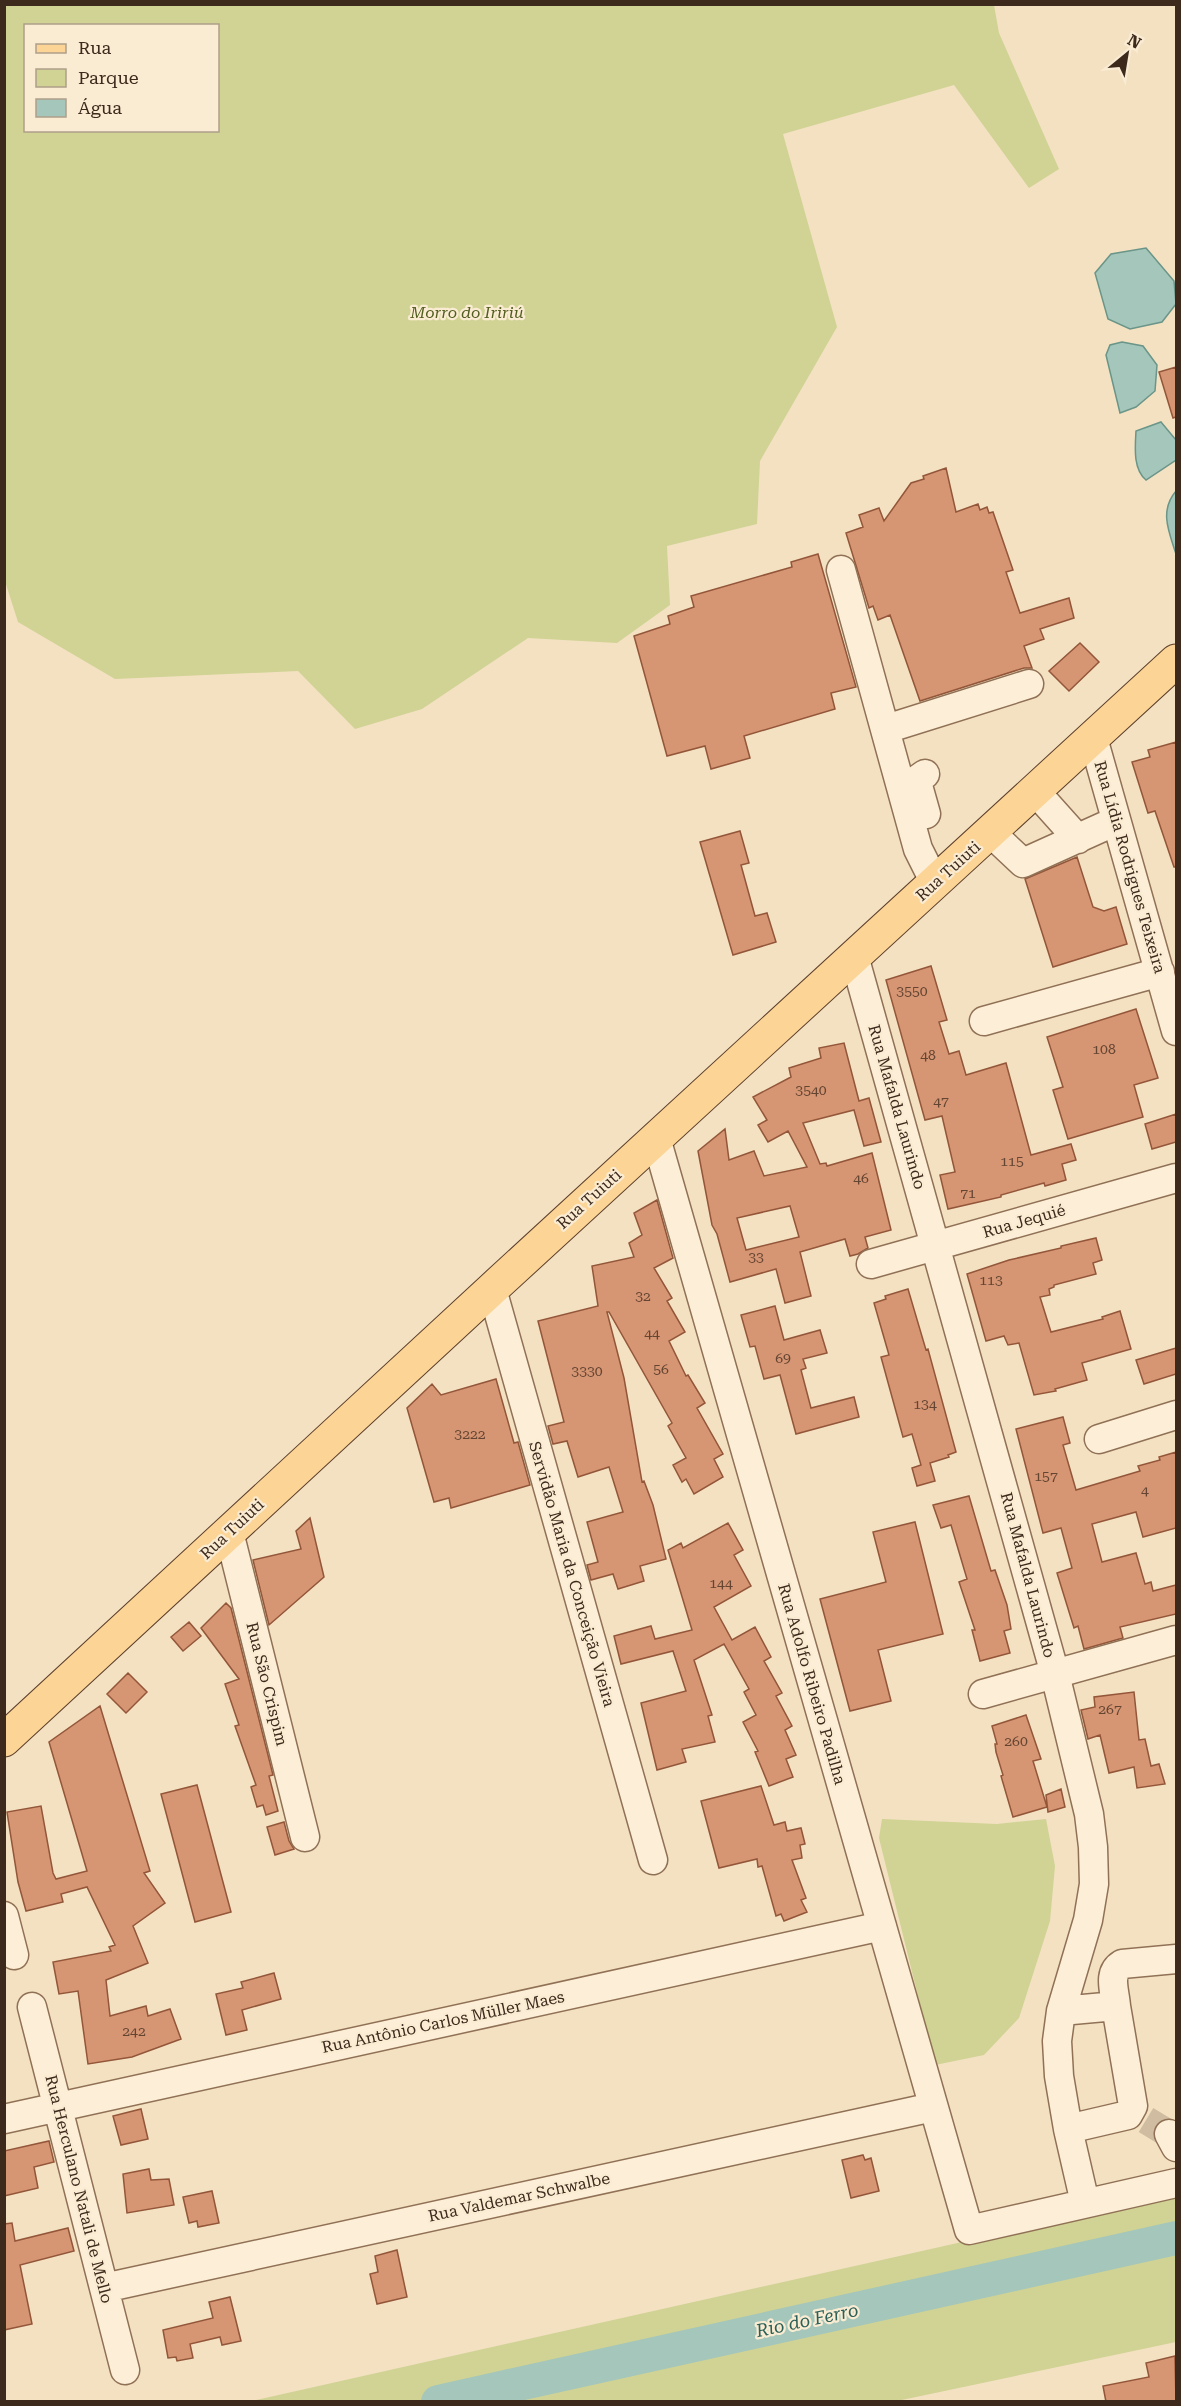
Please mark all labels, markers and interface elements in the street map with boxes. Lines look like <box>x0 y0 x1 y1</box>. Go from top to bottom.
legend <box>24 24 219 132</box>
north arrow <box>1097 24 1157 84</box>
text: N <box>1124 30 1144 53</box>
text: Rua <box>78 37 111 58</box>
text: Parque <box>78 67 139 88</box>
text: Água <box>78 97 122 118</box>
park label: Morro do Iririú <box>409 303 524 322</box>
street label: Rua Lídia Rodrigues Teixeira <box>1091 758 1170 976</box>
street label: Rua Tuiuti <box>912 837 984 905</box>
house number: 3550 <box>896 983 928 999</box>
street label: Rua Mafalda Laurindo <box>864 1022 930 1192</box>
house number: 108 <box>1092 1041 1116 1057</box>
house number: 48 <box>920 1047 936 1063</box>
house number: 3540 <box>795 1082 827 1098</box>
house number: 47 <box>933 1093 949 1109</box>
house number: 115 <box>1000 1153 1024 1169</box>
street label: Rua Tuiuti <box>553 1165 625 1233</box>
house number: 46 <box>853 1170 869 1186</box>
house number: 71 <box>960 1185 976 1201</box>
street label: Rua Jequié <box>980 1200 1068 1242</box>
house number: 33 <box>748 1249 764 1265</box>
house number: 113 <box>979 1272 1003 1288</box>
house number: 32 <box>635 1288 651 1304</box>
house number: 44 <box>644 1325 660 1341</box>
house number: 69 <box>775 1350 791 1366</box>
house number: 56 <box>653 1361 669 1377</box>
house number: 3330 <box>571 1363 603 1379</box>
house number: 134 <box>913 1396 937 1412</box>
house number: 3222 <box>454 1426 486 1442</box>
street label: Servidão Maria da Conceição Vieira <box>525 1439 619 1709</box>
house number: 157 <box>1034 1468 1058 1484</box>
house number: 4 <box>1141 1482 1149 1498</box>
street label: Rua Mafalda Laurindo <box>997 1490 1059 1660</box>
street label: Rua Tuiuti <box>196 1495 268 1563</box>
house number: 144 <box>709 1575 733 1591</box>
street label: Rua Adolfo Ribeiro Padilha <box>774 1581 850 1787</box>
street label: Rua São Crispim <box>242 1620 292 1748</box>
house number: 267 <box>1098 1701 1122 1717</box>
house number: 260 <box>1004 1733 1028 1749</box>
street label: Rua Antônio Carlos Müller Maes <box>320 1987 566 2057</box>
house number: 242 <box>122 2023 146 2039</box>
street label: Rua Herculano Natali de Mello <box>41 2073 117 2305</box>
street label: Rua Valdemar Schwalbe <box>426 2168 612 2226</box>
water label: Rio do Ferro <box>753 2299 860 2341</box>

